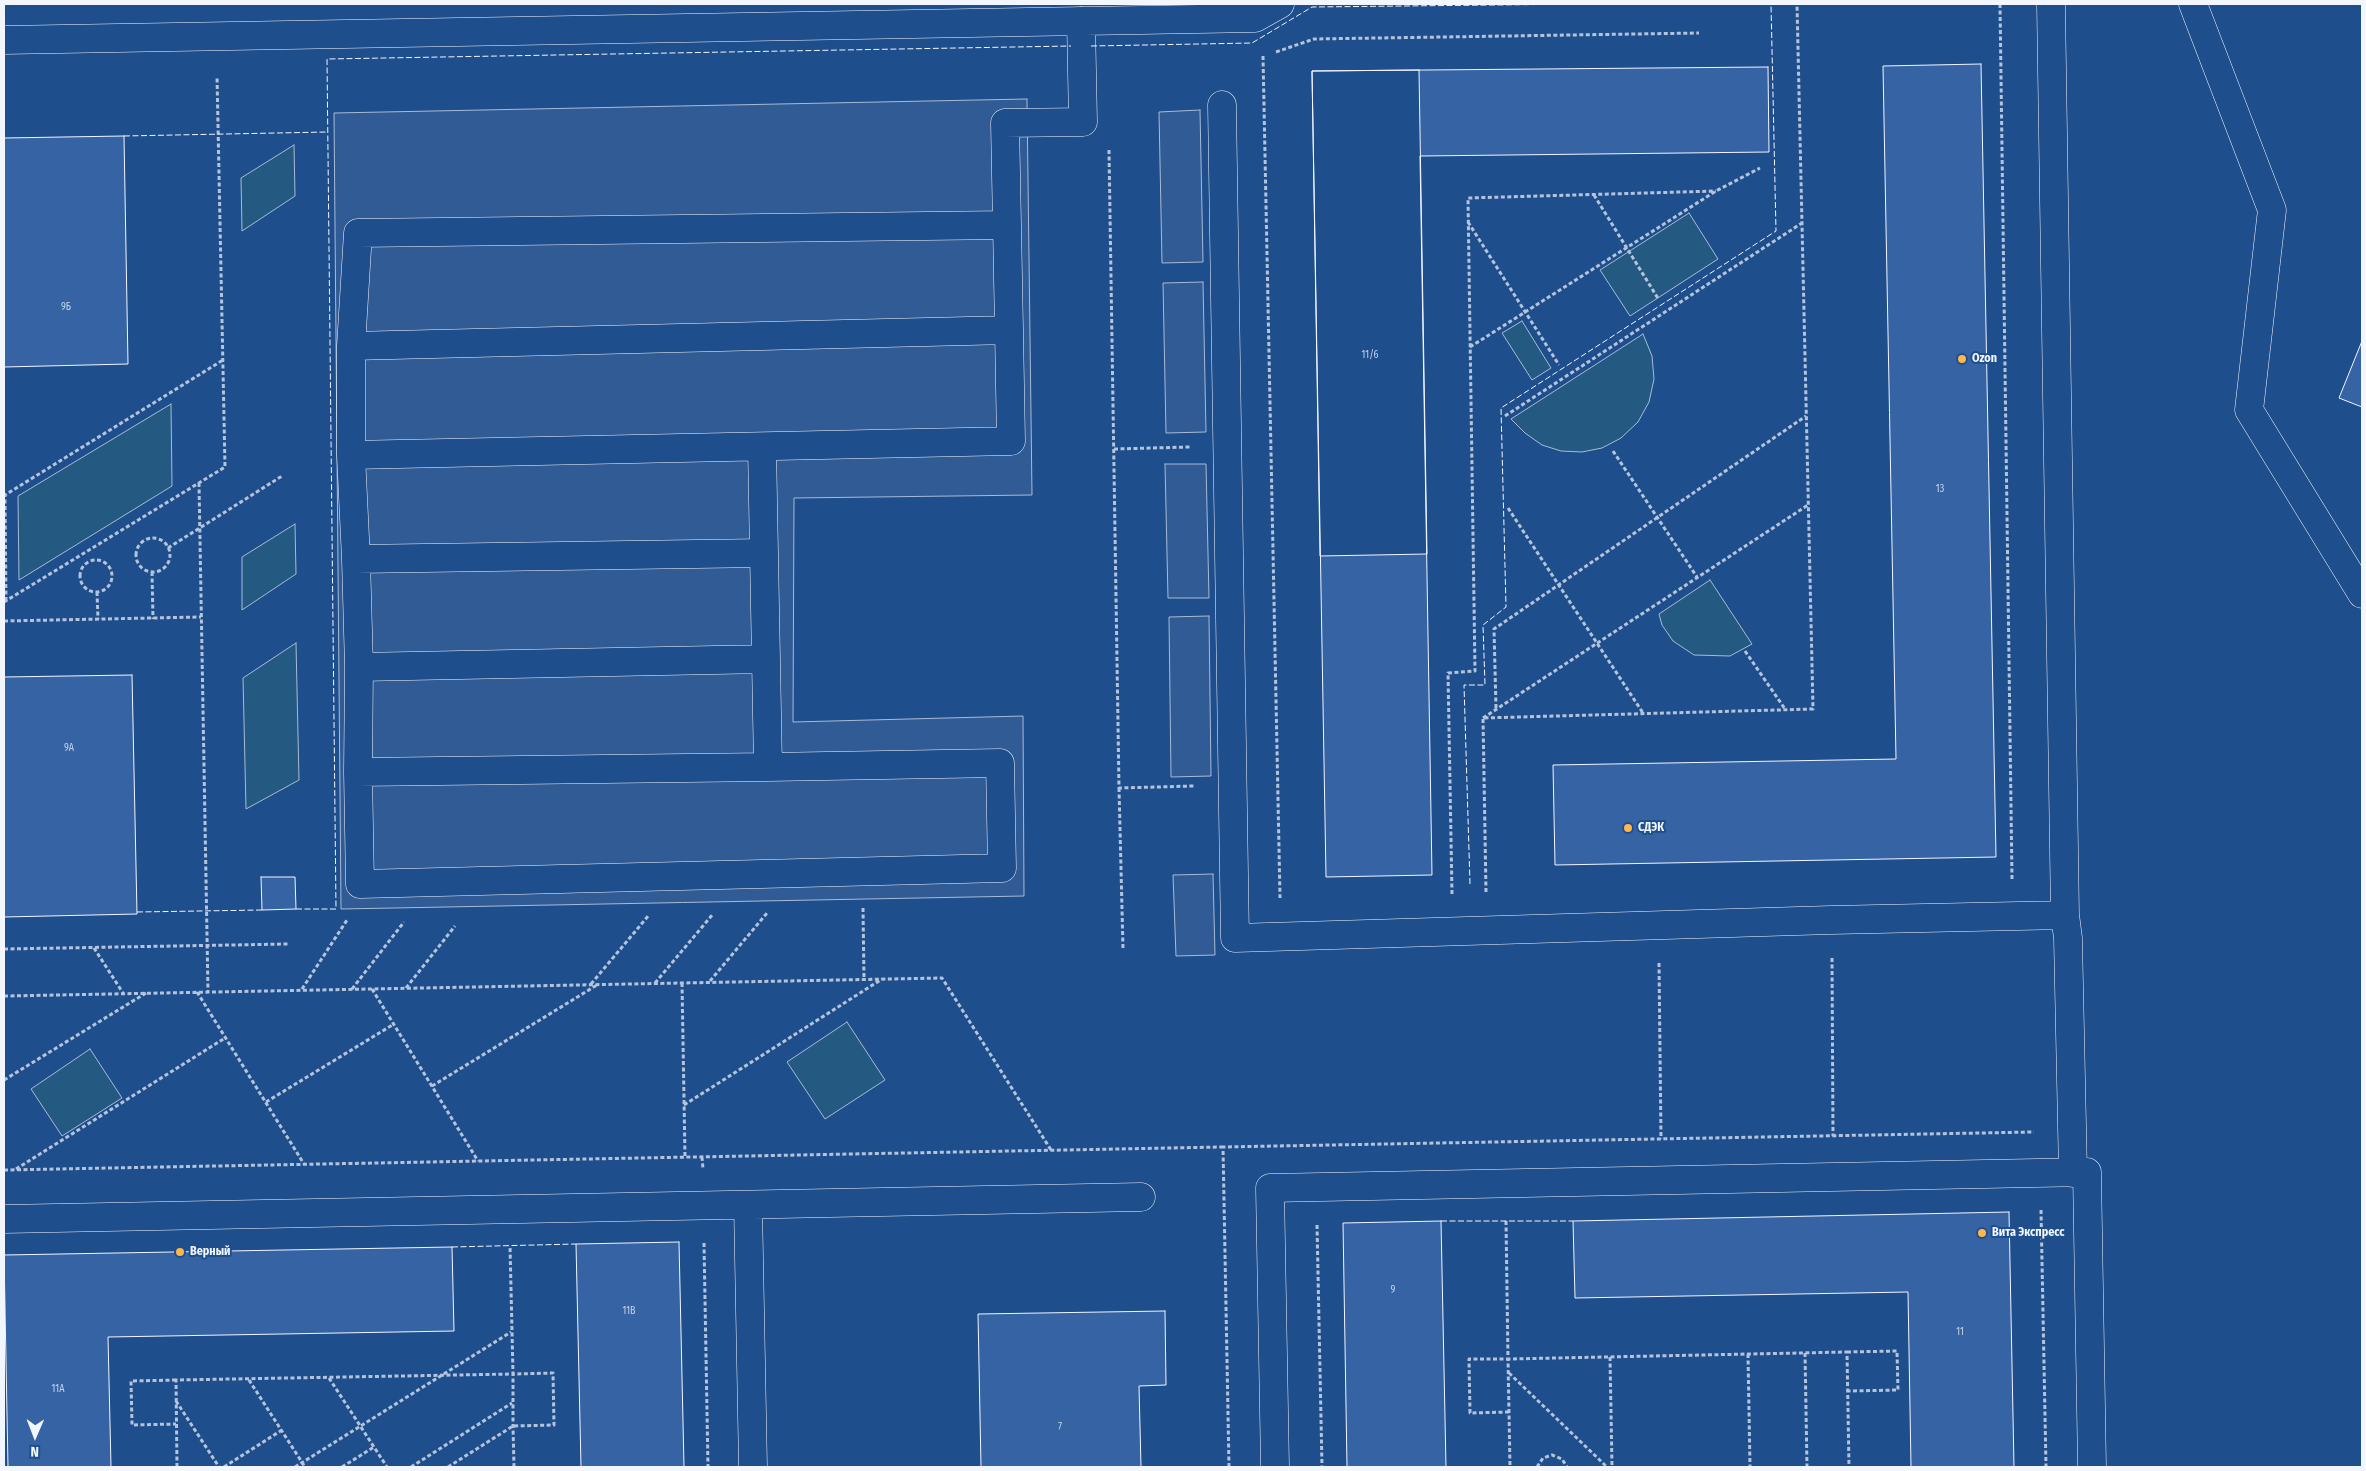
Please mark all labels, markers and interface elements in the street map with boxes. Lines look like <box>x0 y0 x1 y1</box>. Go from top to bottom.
house number: 9Б <box>61 301 71 313</box>
house number: 11/6 <box>1362 349 1378 361</box>
place label: Ozon <box>1972 352 1997 366</box>
marker: Ozon <box>1956 353 1968 365</box>
house number: 13 <box>1936 483 1944 495</box>
house number: 9А <box>64 742 74 754</box>
place label: СДЭК <box>1638 821 1664 835</box>
marker: СДЭК <box>1622 822 1634 834</box>
place label: Вита Экспресс <box>1992 1226 2065 1240</box>
marker: Вита Экспресс <box>1976 1227 1988 1239</box>
place label: Верный <box>190 1245 230 1259</box>
marker: Верный <box>174 1246 186 1258</box>
house number: 9 <box>1391 1284 1395 1296</box>
house number: 11В <box>622 1305 636 1317</box>
house number: 11 <box>1956 1326 1964 1338</box>
house number: 11А <box>52 1383 64 1395</box>
north arrow <box>10 1411 60 1461</box>
house number: 7 <box>1058 1421 1062 1433</box>
text: N <box>30 1443 39 1460</box>

